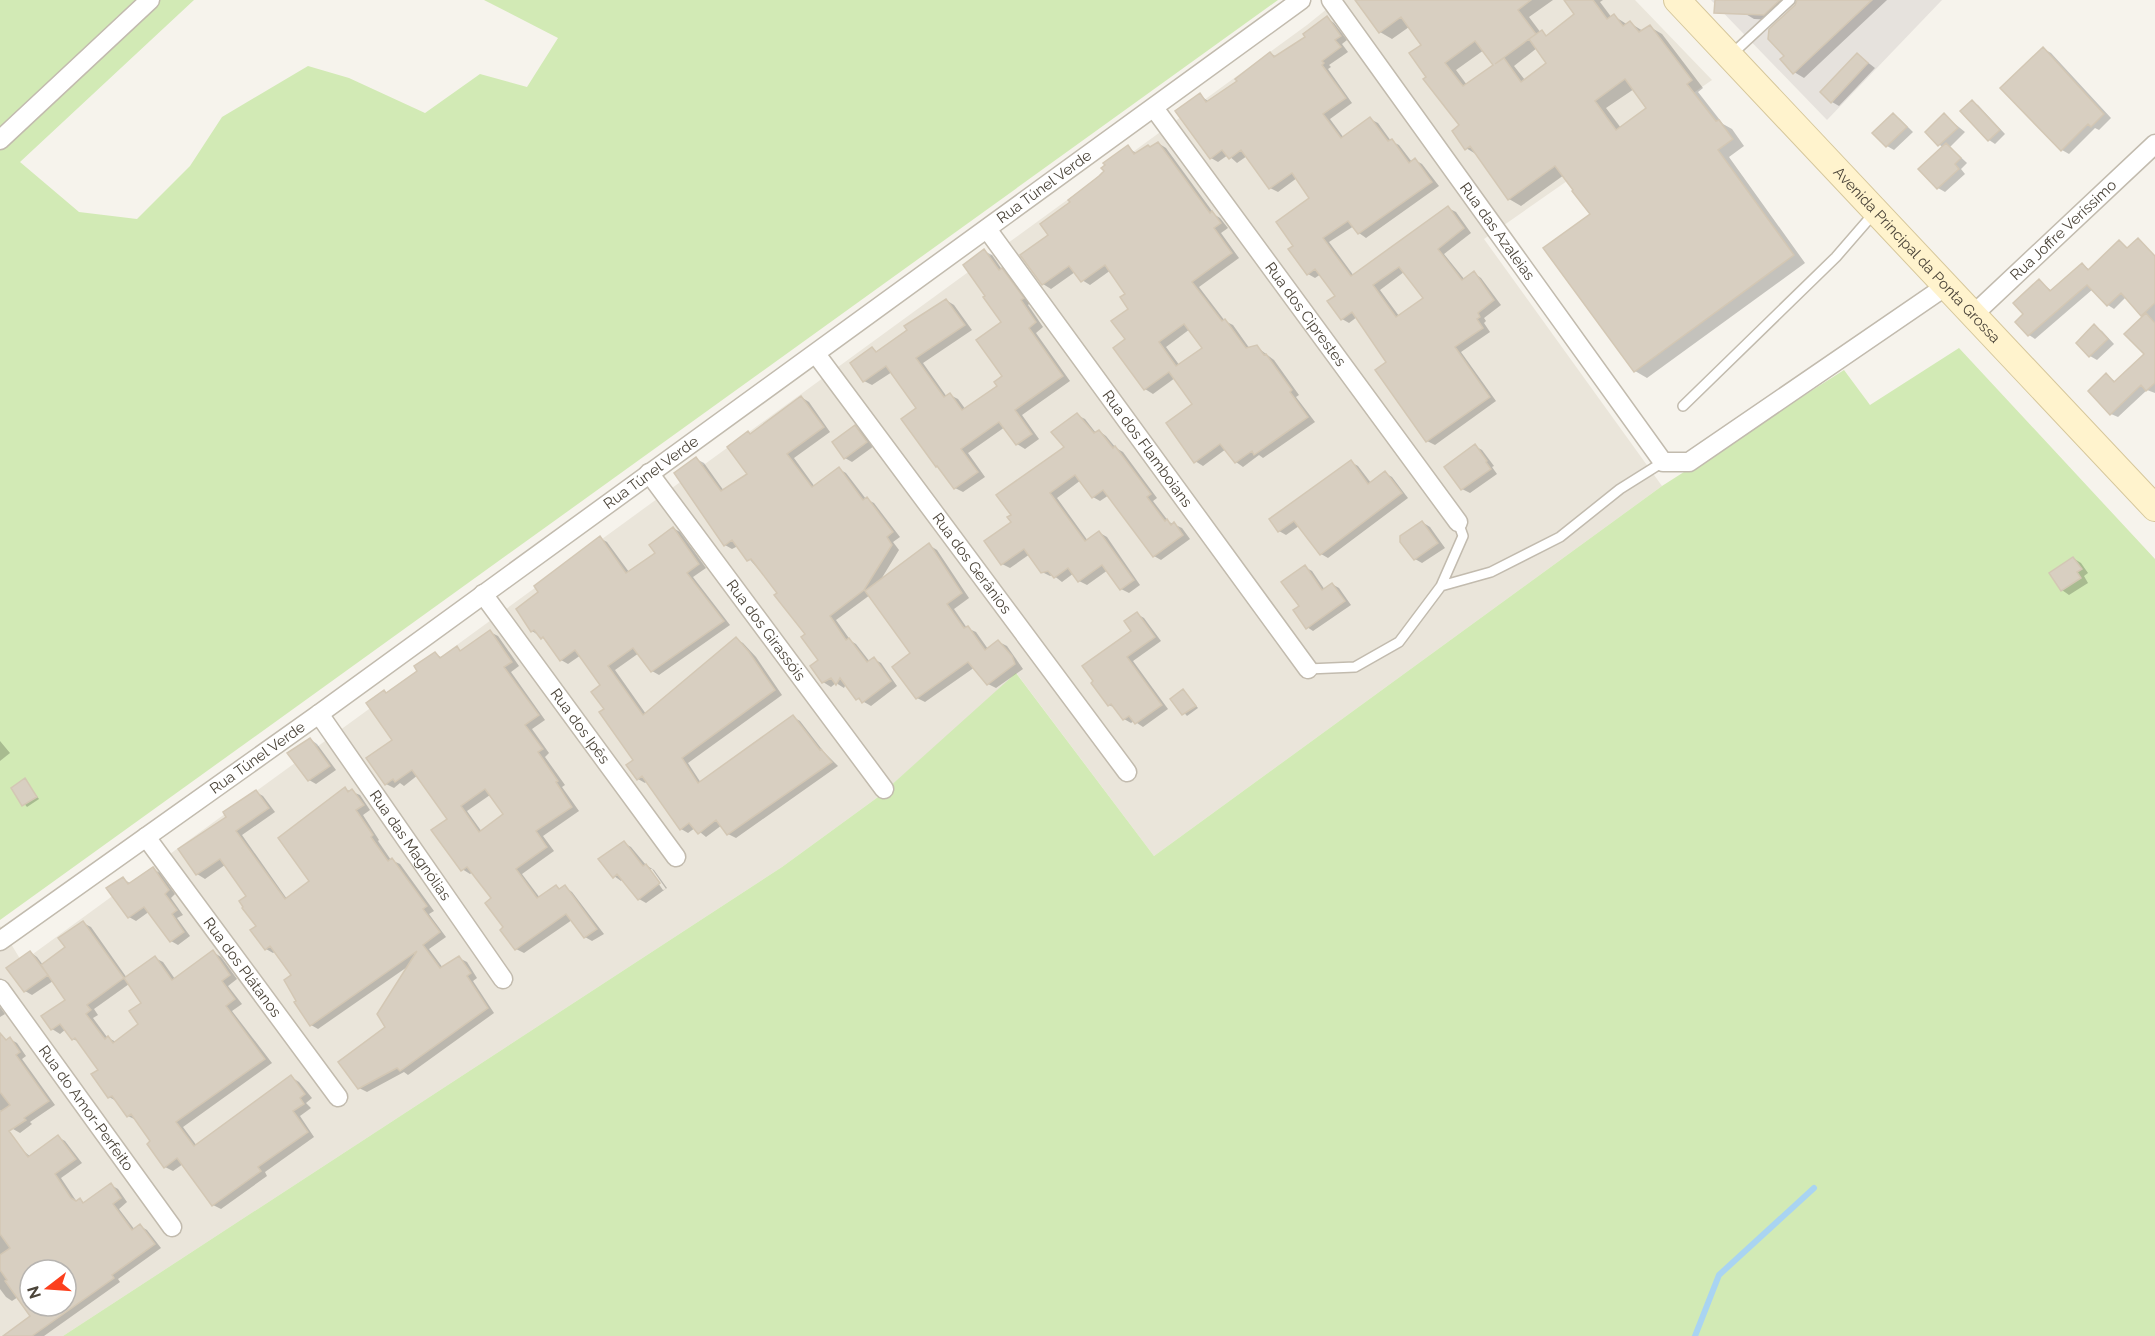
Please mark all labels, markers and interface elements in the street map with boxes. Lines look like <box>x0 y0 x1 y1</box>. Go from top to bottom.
street label: Rua Túnel Verde <box>993 146 1095 227</box>
street label: Avenida Principal da Ponta Grossa <box>1830 163 2004 347</box>
street label: Rua Joffre Veríssimo <box>2007 176 2120 284</box>
street label: Rua das Azaleias <box>1456 179 1539 284</box>
street label: Rua dos Ciprestes <box>1261 259 1350 370</box>
street label: Rua dos Flamboians <box>1099 387 1196 511</box>
street label: Rua Túnel Verde <box>600 432 702 513</box>
street label: Rua dos Gerânios <box>928 509 1015 617</box>
street label: Rua dos Girassóis <box>723 576 809 684</box>
street label: Rua dos Ipês <box>546 685 614 767</box>
street label: Rua Túnel Verde <box>206 718 309 798</box>
street label: Rua das Magnólias <box>366 787 455 904</box>
street label: Rua dos Plátanos <box>199 914 285 1021</box>
street label: Rua do Amor-Perfeito <box>35 1042 137 1174</box>
north arrow <box>18 1258 78 1318</box>
text: N <box>23 1284 45 1301</box>

